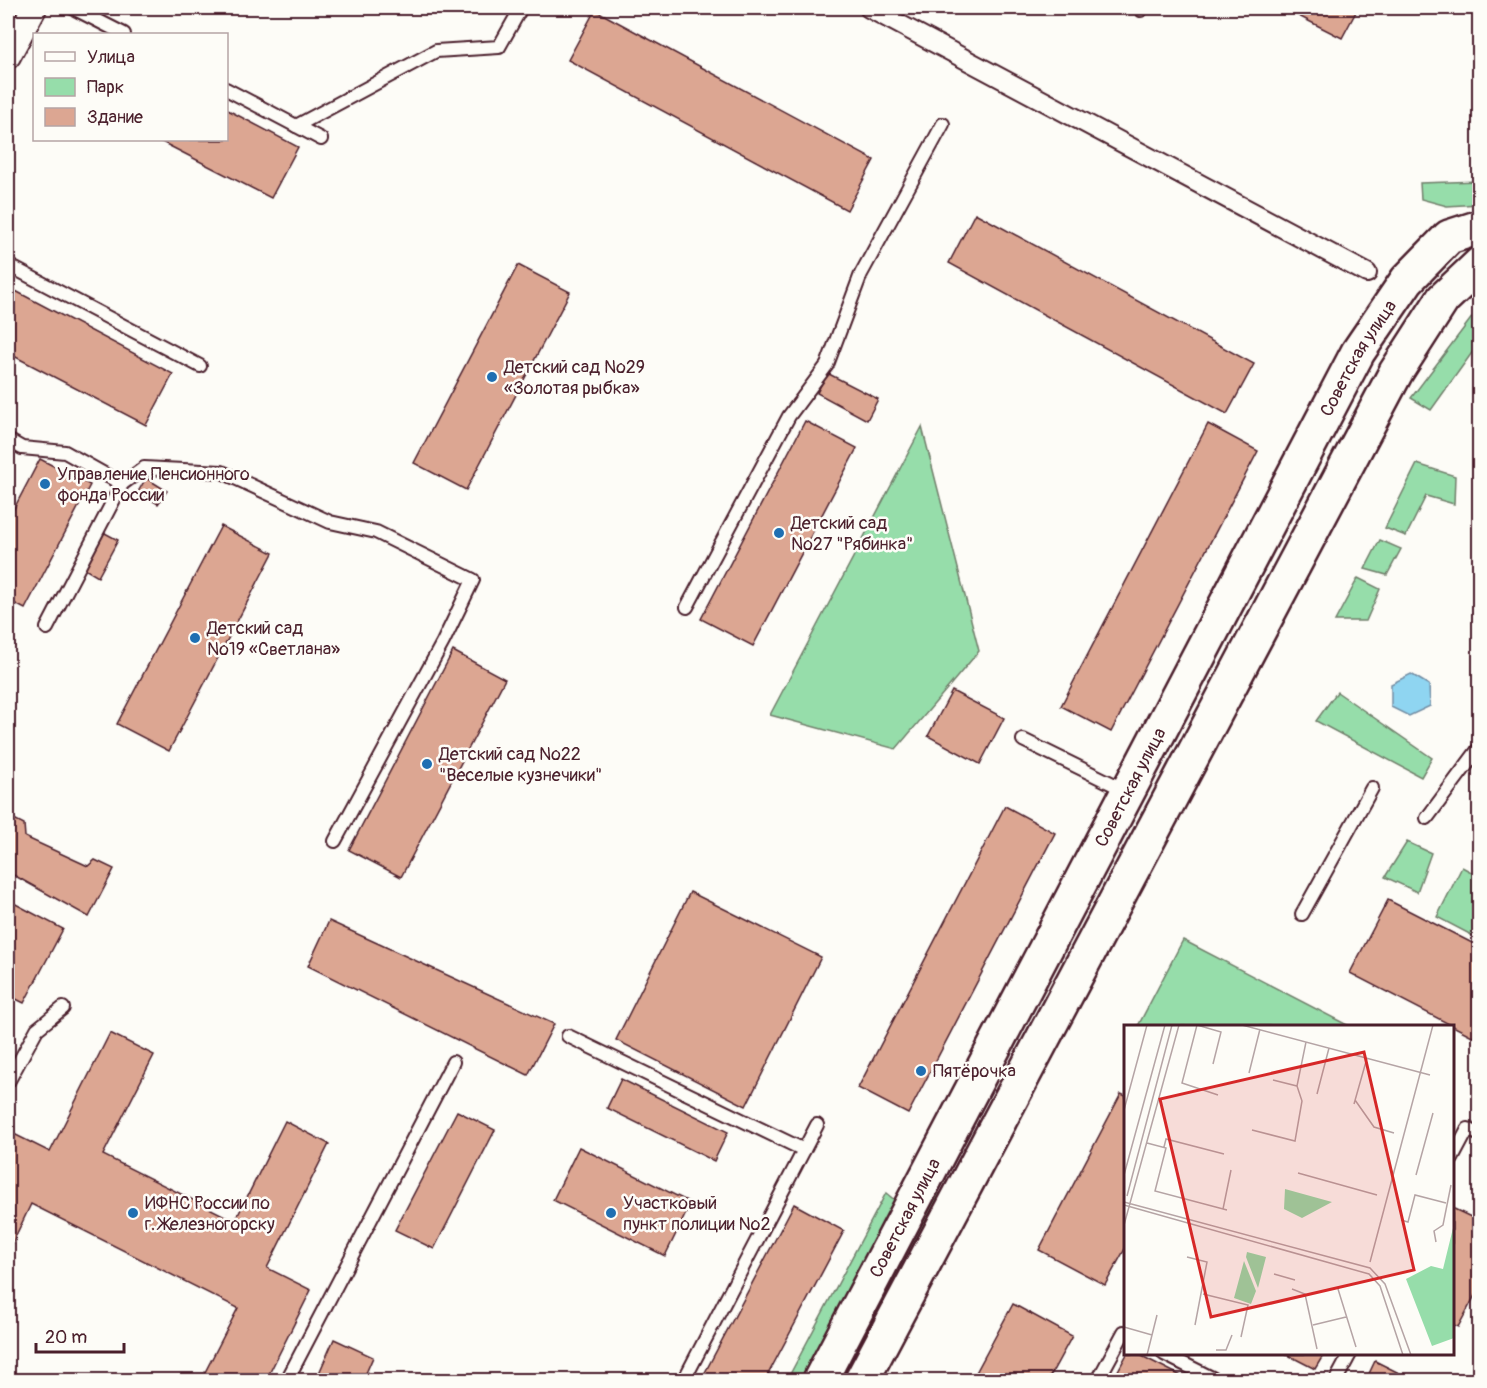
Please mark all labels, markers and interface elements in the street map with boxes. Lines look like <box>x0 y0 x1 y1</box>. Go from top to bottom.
legend <box>33 33 228 141</box>
text: Улица <box>87 46 135 69</box>
text: Парк <box>87 76 124 99</box>
text: Здание <box>87 106 143 129</box>
street label: Советская улица <box>1315 295 1402 420</box>
place label: Детский сад №29 «Золотая рыбка» <box>503 356 645 400</box>
marker: Детский сад №29 «Золотая рыбка» <box>485 370 499 384</box>
place label: Управление Пенсионного фонда России <box>57 463 250 507</box>
marker: Управление Пенсионного фонда России <box>38 477 52 491</box>
place label: Детский сад №27 "Рябинка" <box>790 512 913 556</box>
marker: Детский сад №27 "Рябинка" <box>772 526 786 540</box>
place label: Детский сад №19 «Светлана» <box>206 617 340 661</box>
marker: Детский сад №19 «Светлана» <box>188 631 202 645</box>
street label: Советская улица <box>1090 724 1171 851</box>
place label: Детский сад №22 "Веселые кузнечики" <box>438 743 602 787</box>
marker: Детский сад №22 "Веселые кузнечики" <box>420 757 434 771</box>
inset map <box>1124 1025 1454 1355</box>
place label: Пятёрочка <box>933 1060 1016 1083</box>
marker: Пятёрочка <box>914 1064 928 1078</box>
street label: Советская улица <box>864 1154 946 1281</box>
place label: ИФНС России по г. Железногорску <box>145 1192 275 1236</box>
place label: Участковый пункт полиции №2 <box>623 1192 770 1236</box>
marker: ИФНС России по г. Железногорску <box>126 1206 140 1220</box>
marker: Участковый пункт полиции №2 <box>604 1206 618 1220</box>
scale bar <box>36 1316 124 1354</box>
text: 20 m <box>45 1326 87 1349</box>

